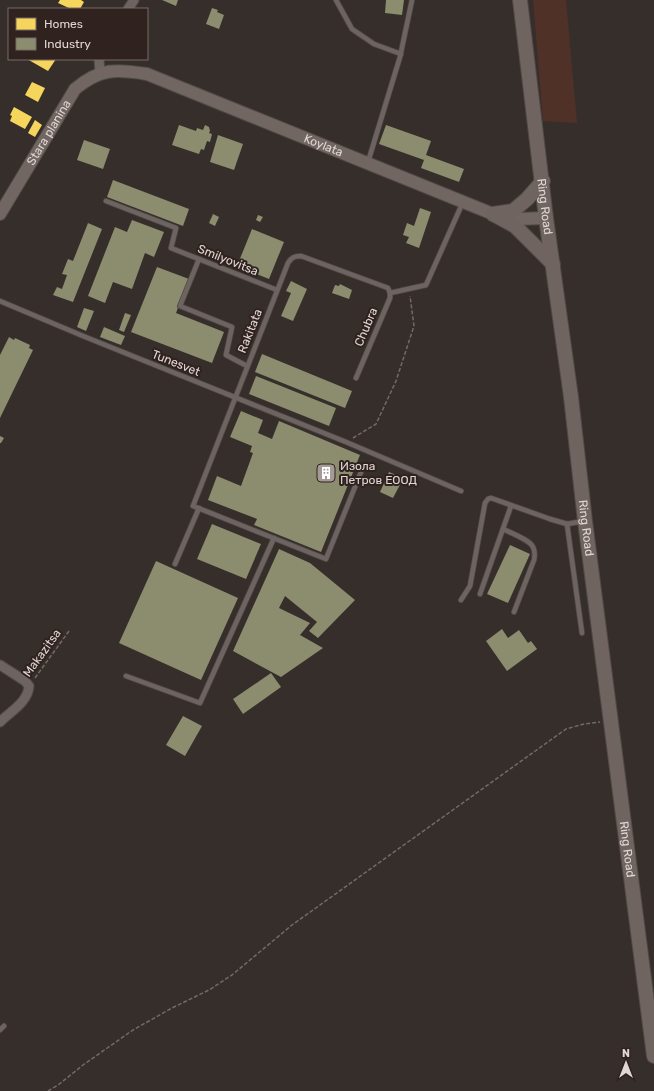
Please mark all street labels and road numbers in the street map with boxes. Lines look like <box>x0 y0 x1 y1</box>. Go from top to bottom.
street label: Stara planina <box>24 97 74 168</box>
street label: Koylata <box>302 131 345 160</box>
street label: Ring Road <box>534 178 555 236</box>
street label: Smilyovitsa <box>196 242 260 278</box>
street label: Chubra <box>352 306 380 348</box>
street label: Rakitata <box>235 307 265 355</box>
street label: Tunesvet <box>150 347 203 379</box>
street label: Ring Road <box>576 499 596 557</box>
street label: Makazitsa <box>20 627 64 679</box>
street label: Ring Road <box>617 820 638 878</box>

